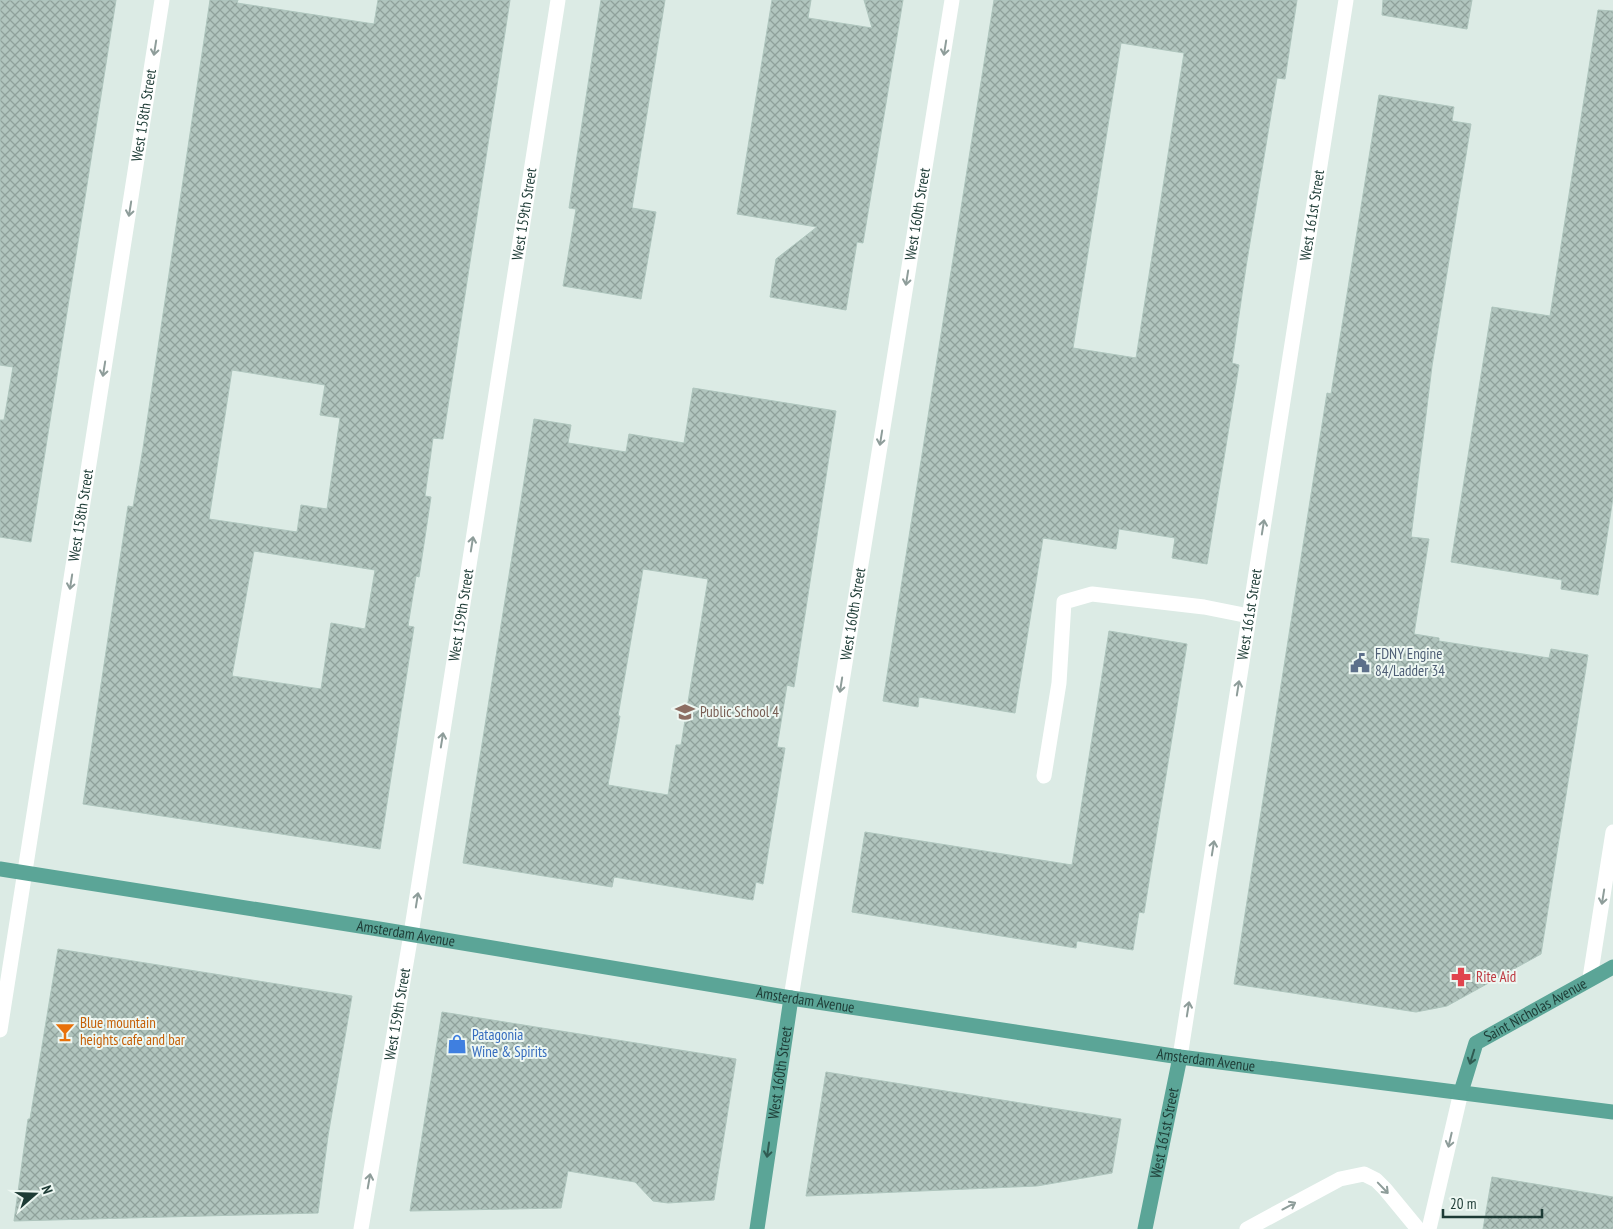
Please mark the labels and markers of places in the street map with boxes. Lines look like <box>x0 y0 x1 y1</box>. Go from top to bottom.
place label: FDNY Engine 84/Ladder 34 <box>1375 644 1445 680</box>
public building icon: FDNY Engine 84/Ladder 34 <box>1349 652 1371 674</box>
school or university icon: Public School 4 <box>674 701 696 723</box>
place label: Public School 4 <box>700 702 779 721</box>
pharmacy icon: Rite Aid <box>1450 966 1472 988</box>
place label: Rite Aid <box>1476 967 1516 986</box>
place label: Blue mountain heights cafe and bar <box>80 1013 186 1049</box>
bar icon: Blue mountain heights cafe and bar <box>54 1021 76 1043</box>
place label: Patagonia Wine & Spirits <box>472 1025 547 1061</box>
shop icon: Patagonia Wine & Spirits <box>446 1033 468 1055</box>

